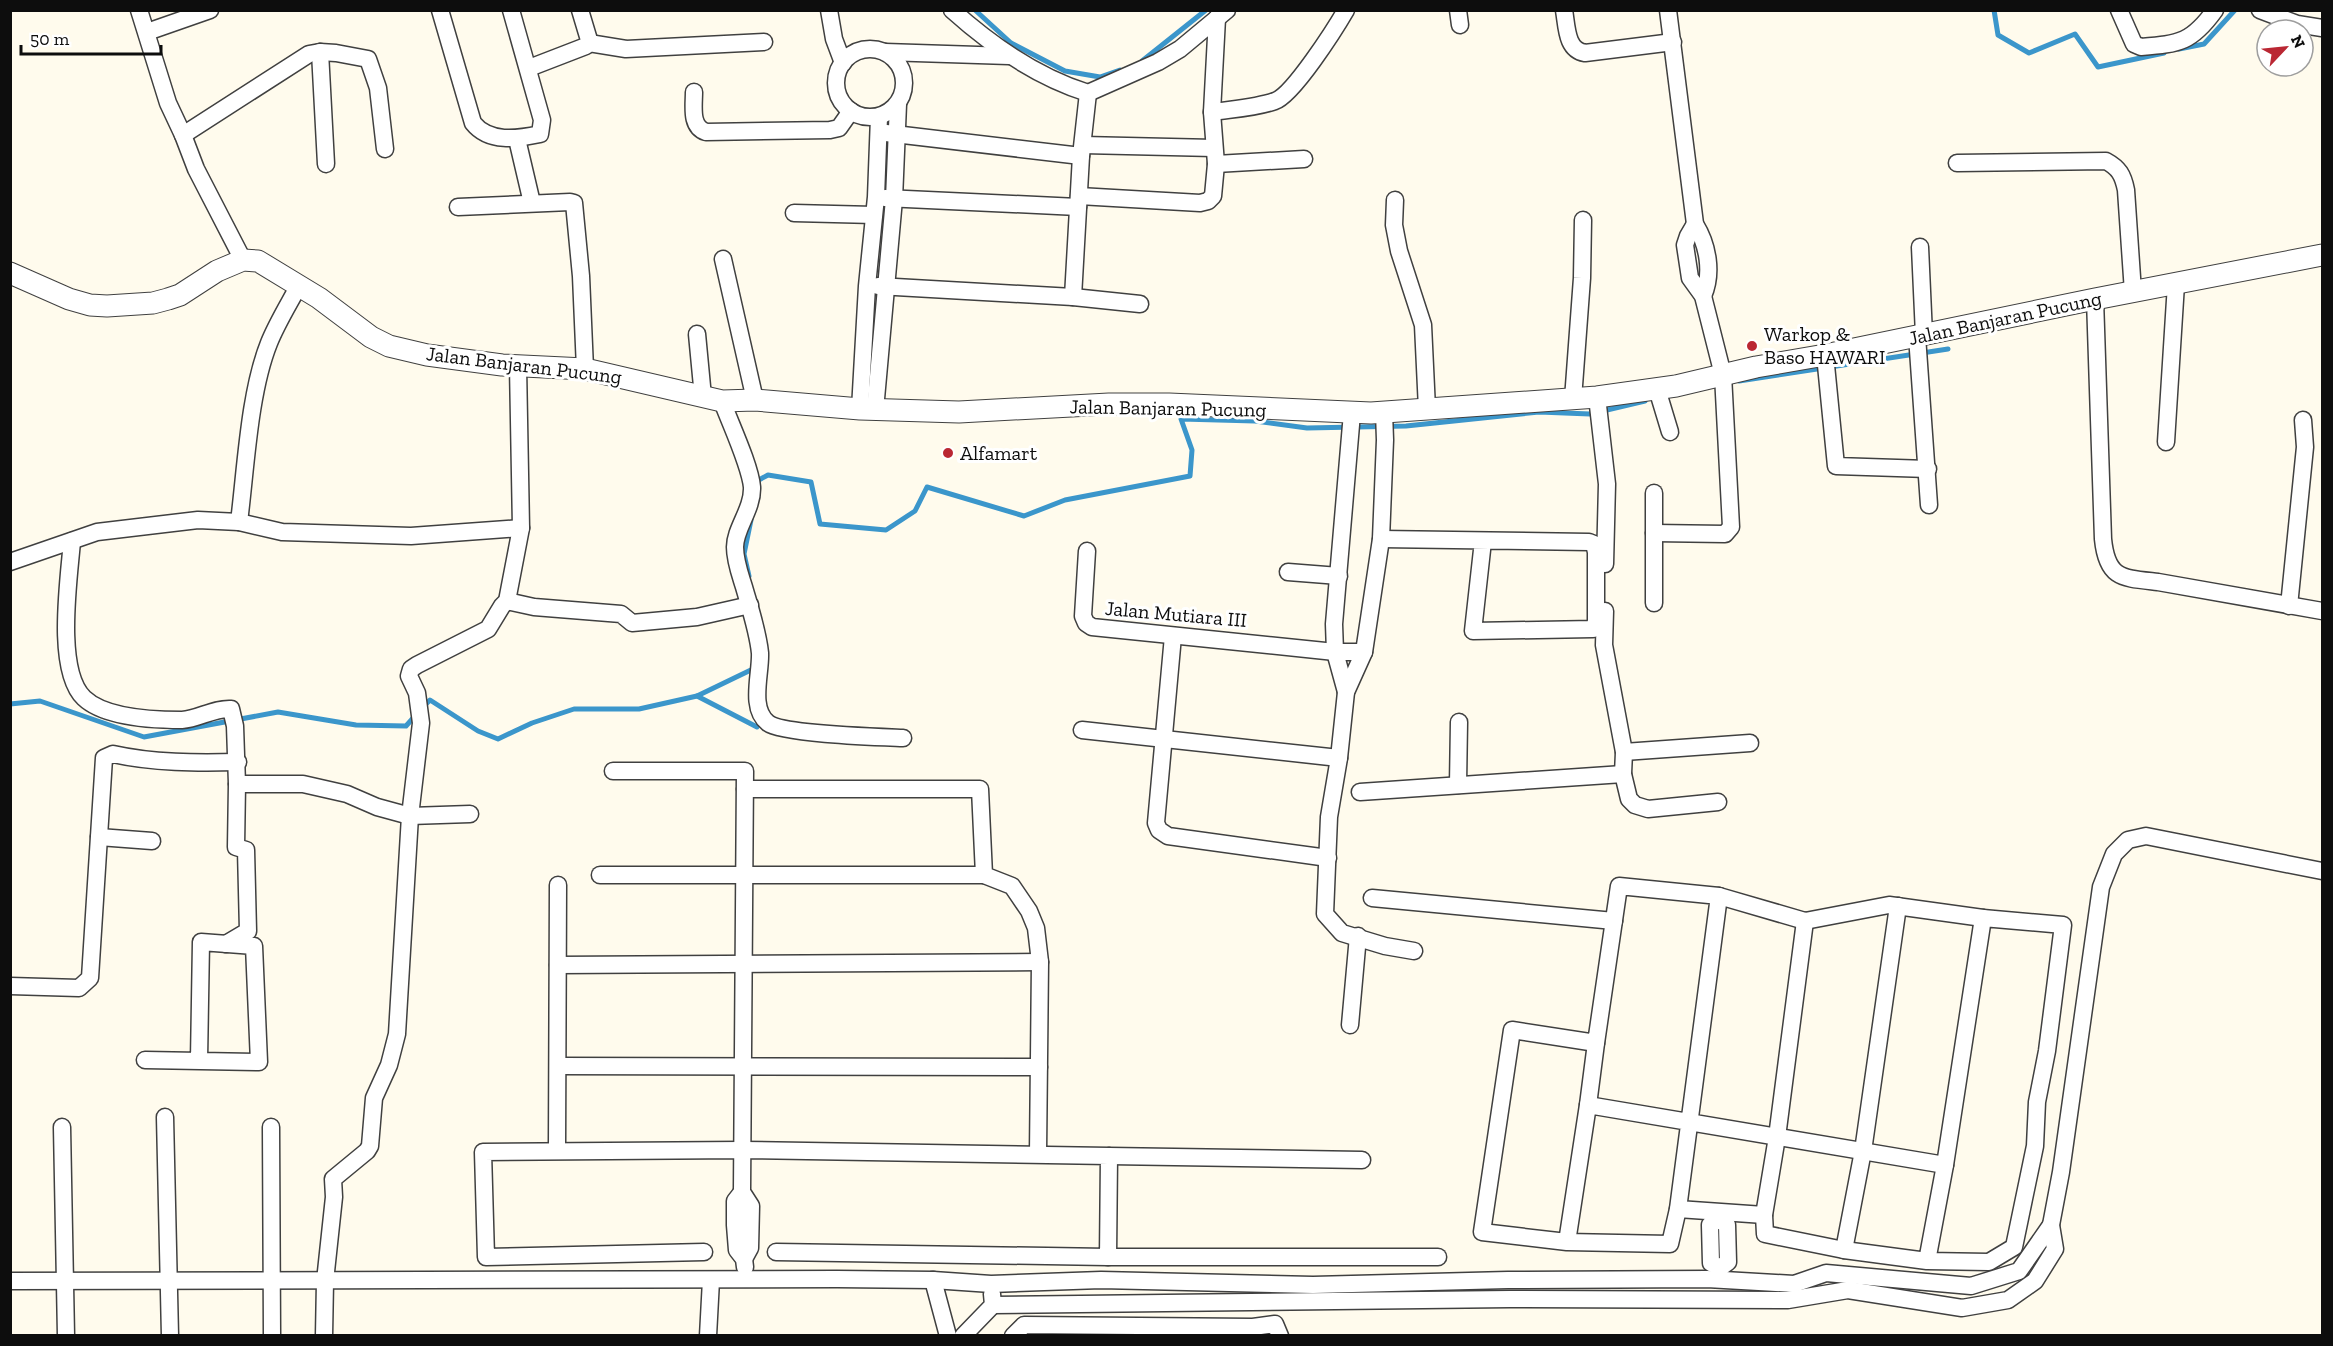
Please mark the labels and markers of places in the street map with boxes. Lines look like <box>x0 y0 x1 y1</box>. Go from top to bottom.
place label: Warkop & Baso HAWARI <box>1764 322 1885 369</box>
marker: Warkop & Baso HAWARI <box>1745 339 1759 353</box>
place label: Alfamart <box>960 441 1038 465</box>
marker: Alfamart <box>941 446 955 460</box>

